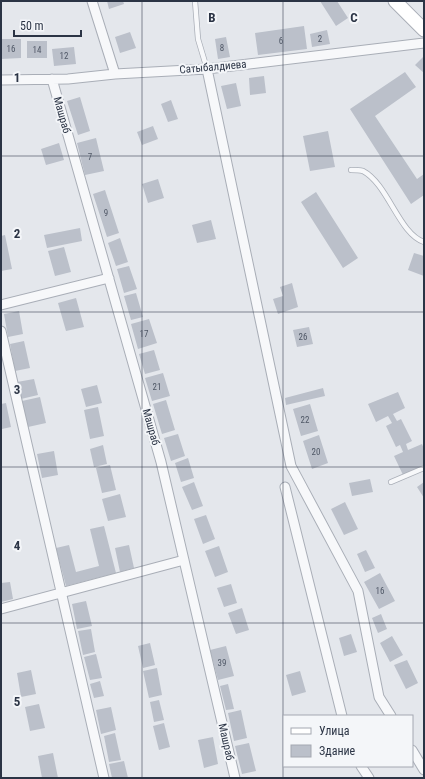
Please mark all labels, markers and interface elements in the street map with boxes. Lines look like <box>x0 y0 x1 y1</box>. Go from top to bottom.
text: B <box>208 10 216 25</box>
text: C <box>350 10 358 25</box>
scale bar <box>14 12 81 38</box>
text: 50 m <box>20 19 44 33</box>
house number: 2 <box>318 34 323 44</box>
house number: 6 <box>279 36 283 46</box>
house number: 8 <box>220 43 224 53</box>
house number: 16 <box>7 44 15 54</box>
house number: 14 <box>33 45 42 55</box>
house number: 12 <box>60 51 69 61</box>
street label: Сатыбалдиева <box>179 58 247 76</box>
text: 1 <box>14 70 20 85</box>
street label: Машраб <box>51 95 73 135</box>
house number: 7 <box>88 152 93 162</box>
house number: 9 <box>104 208 108 218</box>
text: 2 <box>14 226 21 241</box>
house number: 17 <box>140 329 149 339</box>
house number: 26 <box>299 332 307 342</box>
text: 3 <box>14 382 20 397</box>
house number: 21 <box>153 382 161 392</box>
street label: Машраб <box>140 407 162 447</box>
house number: 22 <box>301 415 310 425</box>
house number: 20 <box>312 447 320 457</box>
text: 4 <box>14 538 21 553</box>
house number: 16 <box>376 586 384 596</box>
house number: 39 <box>218 658 226 668</box>
text: 5 <box>14 694 21 709</box>
legend <box>283 715 413 767</box>
street label: Машраб <box>215 722 237 762</box>
text: Улица <box>319 724 350 738</box>
text: Здание <box>319 744 356 758</box>

